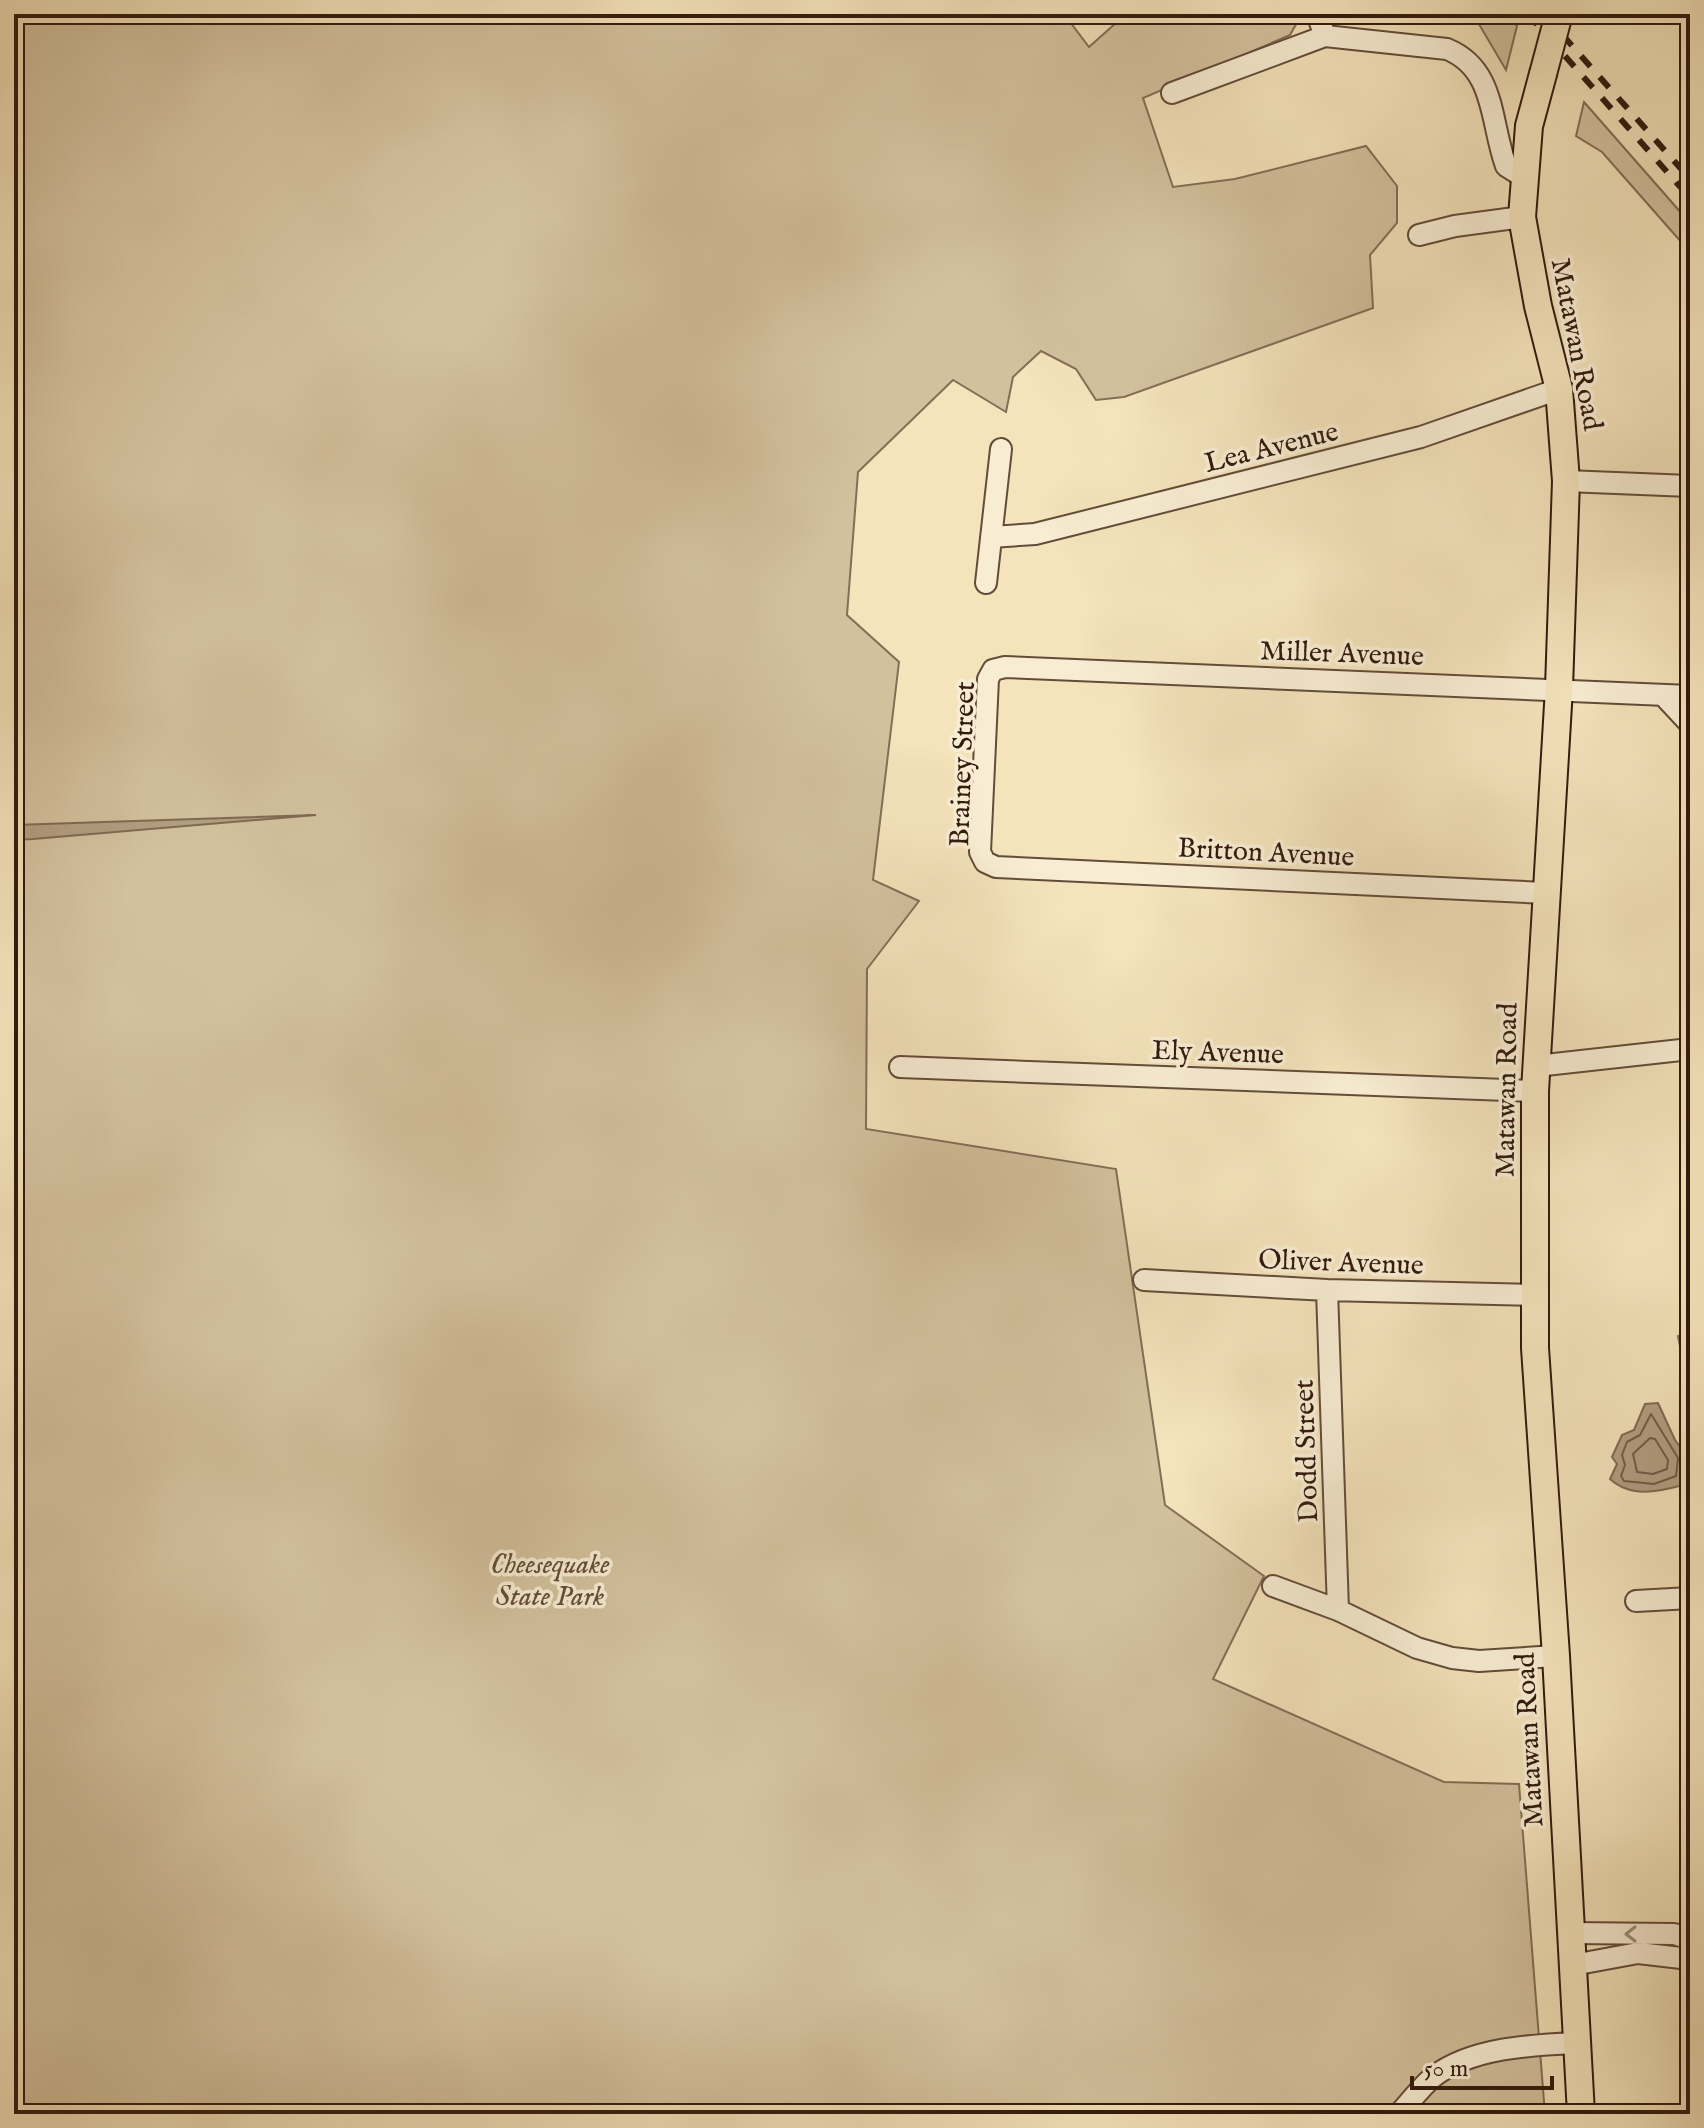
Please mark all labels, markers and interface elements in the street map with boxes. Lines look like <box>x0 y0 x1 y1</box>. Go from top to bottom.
street label: Matawan Road <box>1542 255 1609 434</box>
street label: Lea Avenue <box>1201 415 1342 482</box>
street label: Miller Avenue <box>1259 634 1425 675</box>
street label: Brainey Street <box>943 680 984 847</box>
street label: Britton Avenue <box>1177 831 1355 876</box>
street label: Matawan Road <box>1488 1002 1527 1178</box>
street label: Ely Avenue <box>1151 1034 1285 1073</box>
street label: Oliver Avenue <box>1258 1243 1424 1284</box>
street label: Dodd Street <box>1287 1378 1327 1523</box>
park label: Cheesequake State Park <box>490 1548 610 1615</box>
street label: Matawan Road <box>1508 1652 1553 1828</box>
one-way arrow <box>1624 1925 1637 1943</box>
scale bar <box>1412 2040 1552 2090</box>
text: 50 m <box>1424 2054 1468 2085</box>

